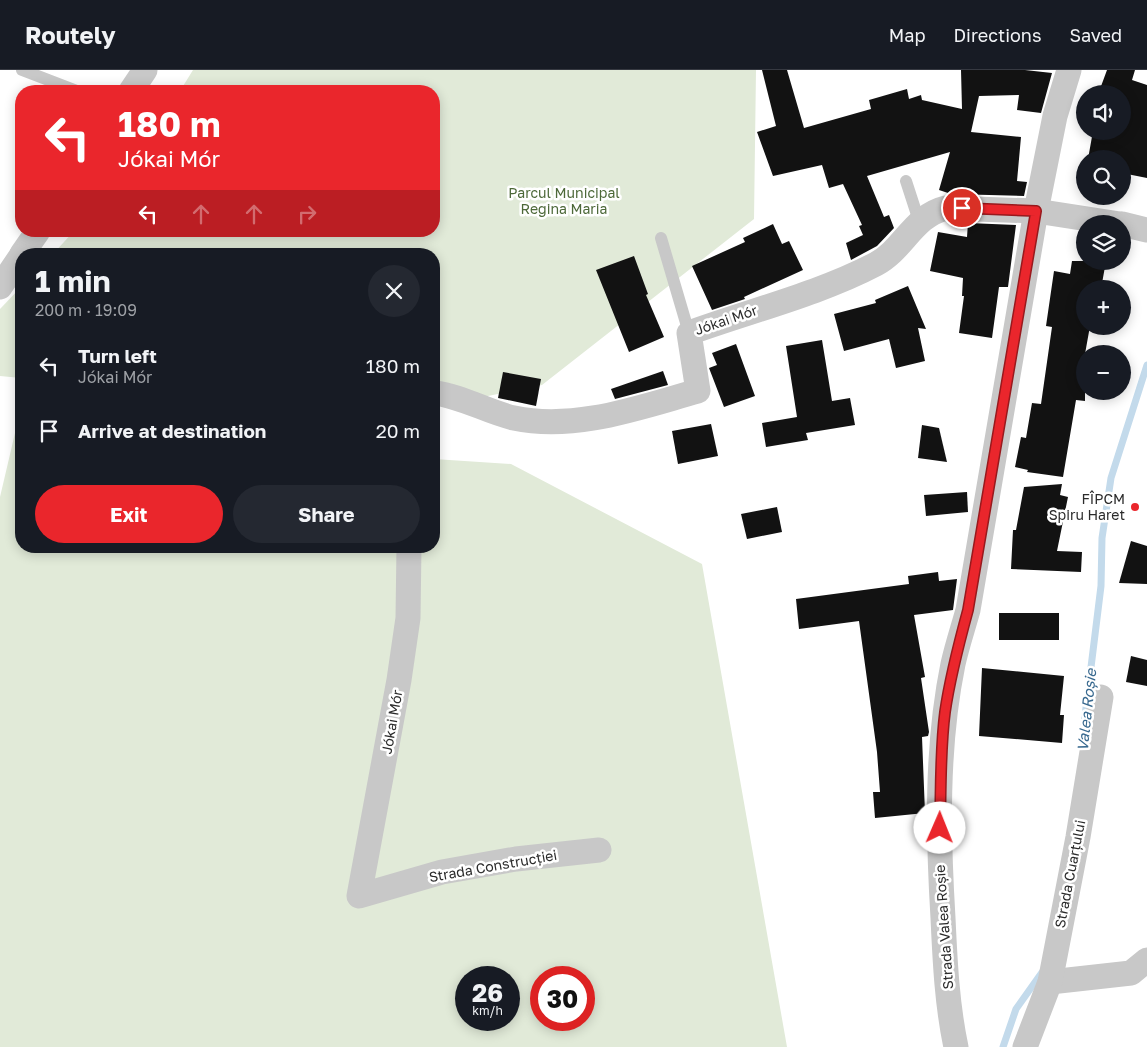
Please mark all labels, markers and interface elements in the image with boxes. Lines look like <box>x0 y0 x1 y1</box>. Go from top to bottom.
text: Routely <box>25 20 116 49</box>
text: Map <box>889 24 925 46</box>
text: Directions <box>953 24 1041 46</box>
text: Saved <box>1069 24 1122 46</box>
map controls <box>1076 85 1131 400</box>
button: sound <box>1076 85 1131 140</box>
text: 180 m <box>118 103 221 145</box>
icon: left <box>35 105 100 170</box>
text: Jókai Mór <box>118 145 220 172</box>
button: search <box>1076 150 1131 205</box>
park label: Parcul Municipal Regina Maria <box>508 184 620 217</box>
pin <box>941 187 983 229</box>
icon: arrive <box>948 194 976 222</box>
icon: left <box>134 200 162 228</box>
icon: ahead <box>187 200 215 228</box>
icon: ahead <box>240 200 268 228</box>
icon: right <box>293 200 321 228</box>
button: layers <box>1076 215 1131 270</box>
text: 1 min <box>35 263 111 299</box>
button: close <box>368 265 420 317</box>
button: + <box>1076 280 1131 335</box>
text: 200 m · 19:09 <box>35 300 137 320</box>
street label: Jókai Mór <box>692 301 760 338</box>
text: Turn left <box>78 344 157 367</box>
button: − <box>1076 345 1131 400</box>
icon: left <box>35 352 63 380</box>
text: 180 m <box>366 354 420 377</box>
text: Jókai Mór <box>78 367 152 387</box>
icon: arrive <box>35 417 63 445</box>
text: Arrive at destination <box>78 419 266 442</box>
text: 20 m <box>376 419 420 442</box>
button: Exit <box>35 485 223 543</box>
button: Share <box>233 485 420 543</box>
place label: FÎPCM Spiru Haret <box>1049 490 1125 523</box>
marker: FÎPCM Spiru Haret <box>1129 501 1141 513</box>
water label: Valea Roșie <box>1073 666 1100 752</box>
street label: Jókai Mór <box>377 688 406 755</box>
position arrow <box>913 801 965 853</box>
street label: Strada Cuarțului <box>1051 818 1088 929</box>
street label: Strada Construcției <box>427 846 558 885</box>
street label: Strada Valea Roșie <box>931 864 956 990</box>
speed limit sign: 30 <box>530 966 595 1031</box>
text: 26 <box>472 977 503 1008</box>
text: km/h <box>472 1003 503 1018</box>

